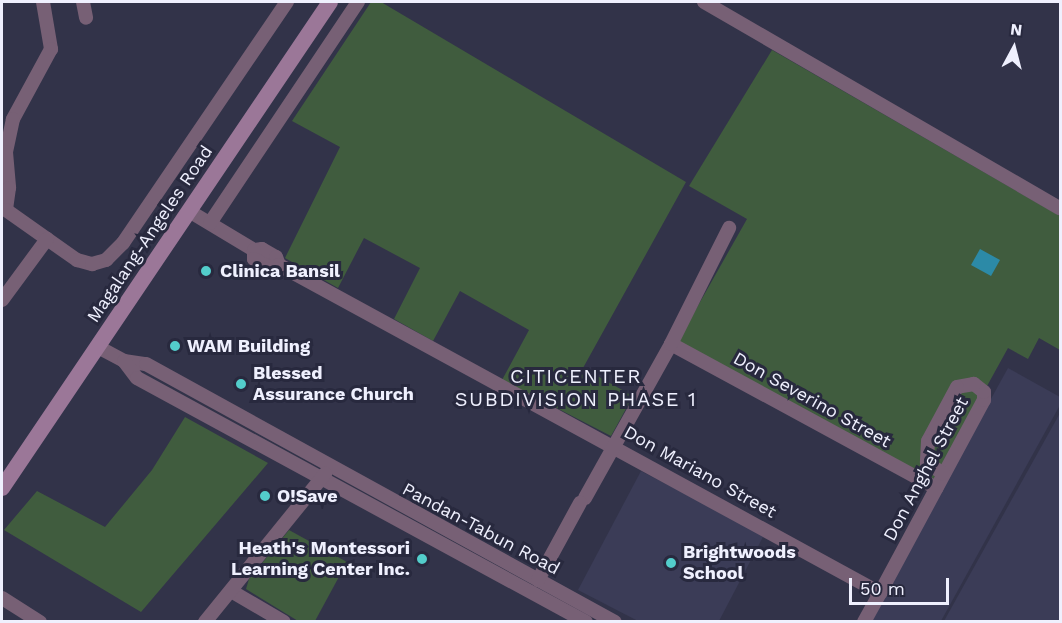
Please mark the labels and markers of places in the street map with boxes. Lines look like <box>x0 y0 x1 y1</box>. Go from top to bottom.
place label: Clinica Bansil <box>220 260 340 282</box>
marker: Clinica Bansil <box>197 262 215 280</box>
place label: WAM Building <box>187 335 310 357</box>
marker: WAM Building <box>168 339 182 353</box>
place label: Blessed Assurance Church <box>253 363 414 406</box>
marker: Blessed Assurance Church <box>234 377 248 391</box>
place label: O!Save <box>277 485 338 507</box>
marker: O!Save <box>258 489 272 503</box>
place label: Heath's Montessori Learning Center Inc. <box>231 538 410 580</box>
place label: Brightwoods School <box>683 542 796 584</box>
marker: Heath's Montessori Learning Center Inc. <box>415 552 429 566</box>
marker: Brightwoods School <box>664 556 678 570</box>

